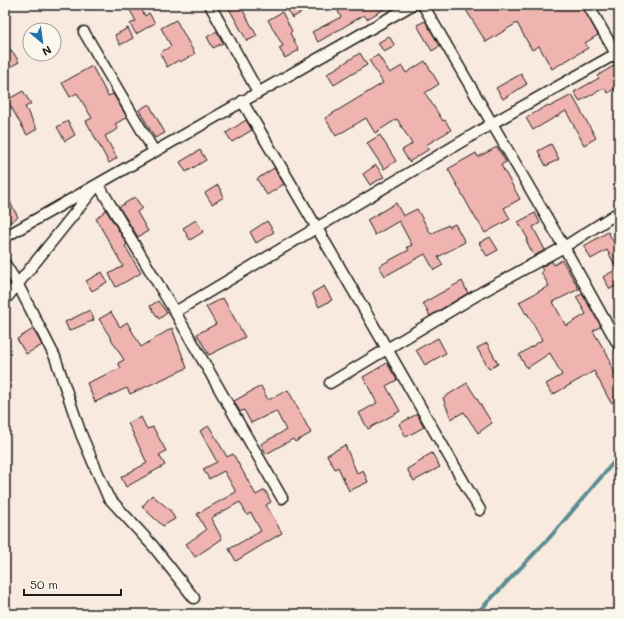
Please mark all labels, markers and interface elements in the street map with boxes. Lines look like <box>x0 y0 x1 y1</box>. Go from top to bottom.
north arrow <box>22 22 62 62</box>
text: N <box>40 43 54 60</box>
scale bar <box>24 571 121 597</box>
text: 50 m <box>30 576 58 592</box>

